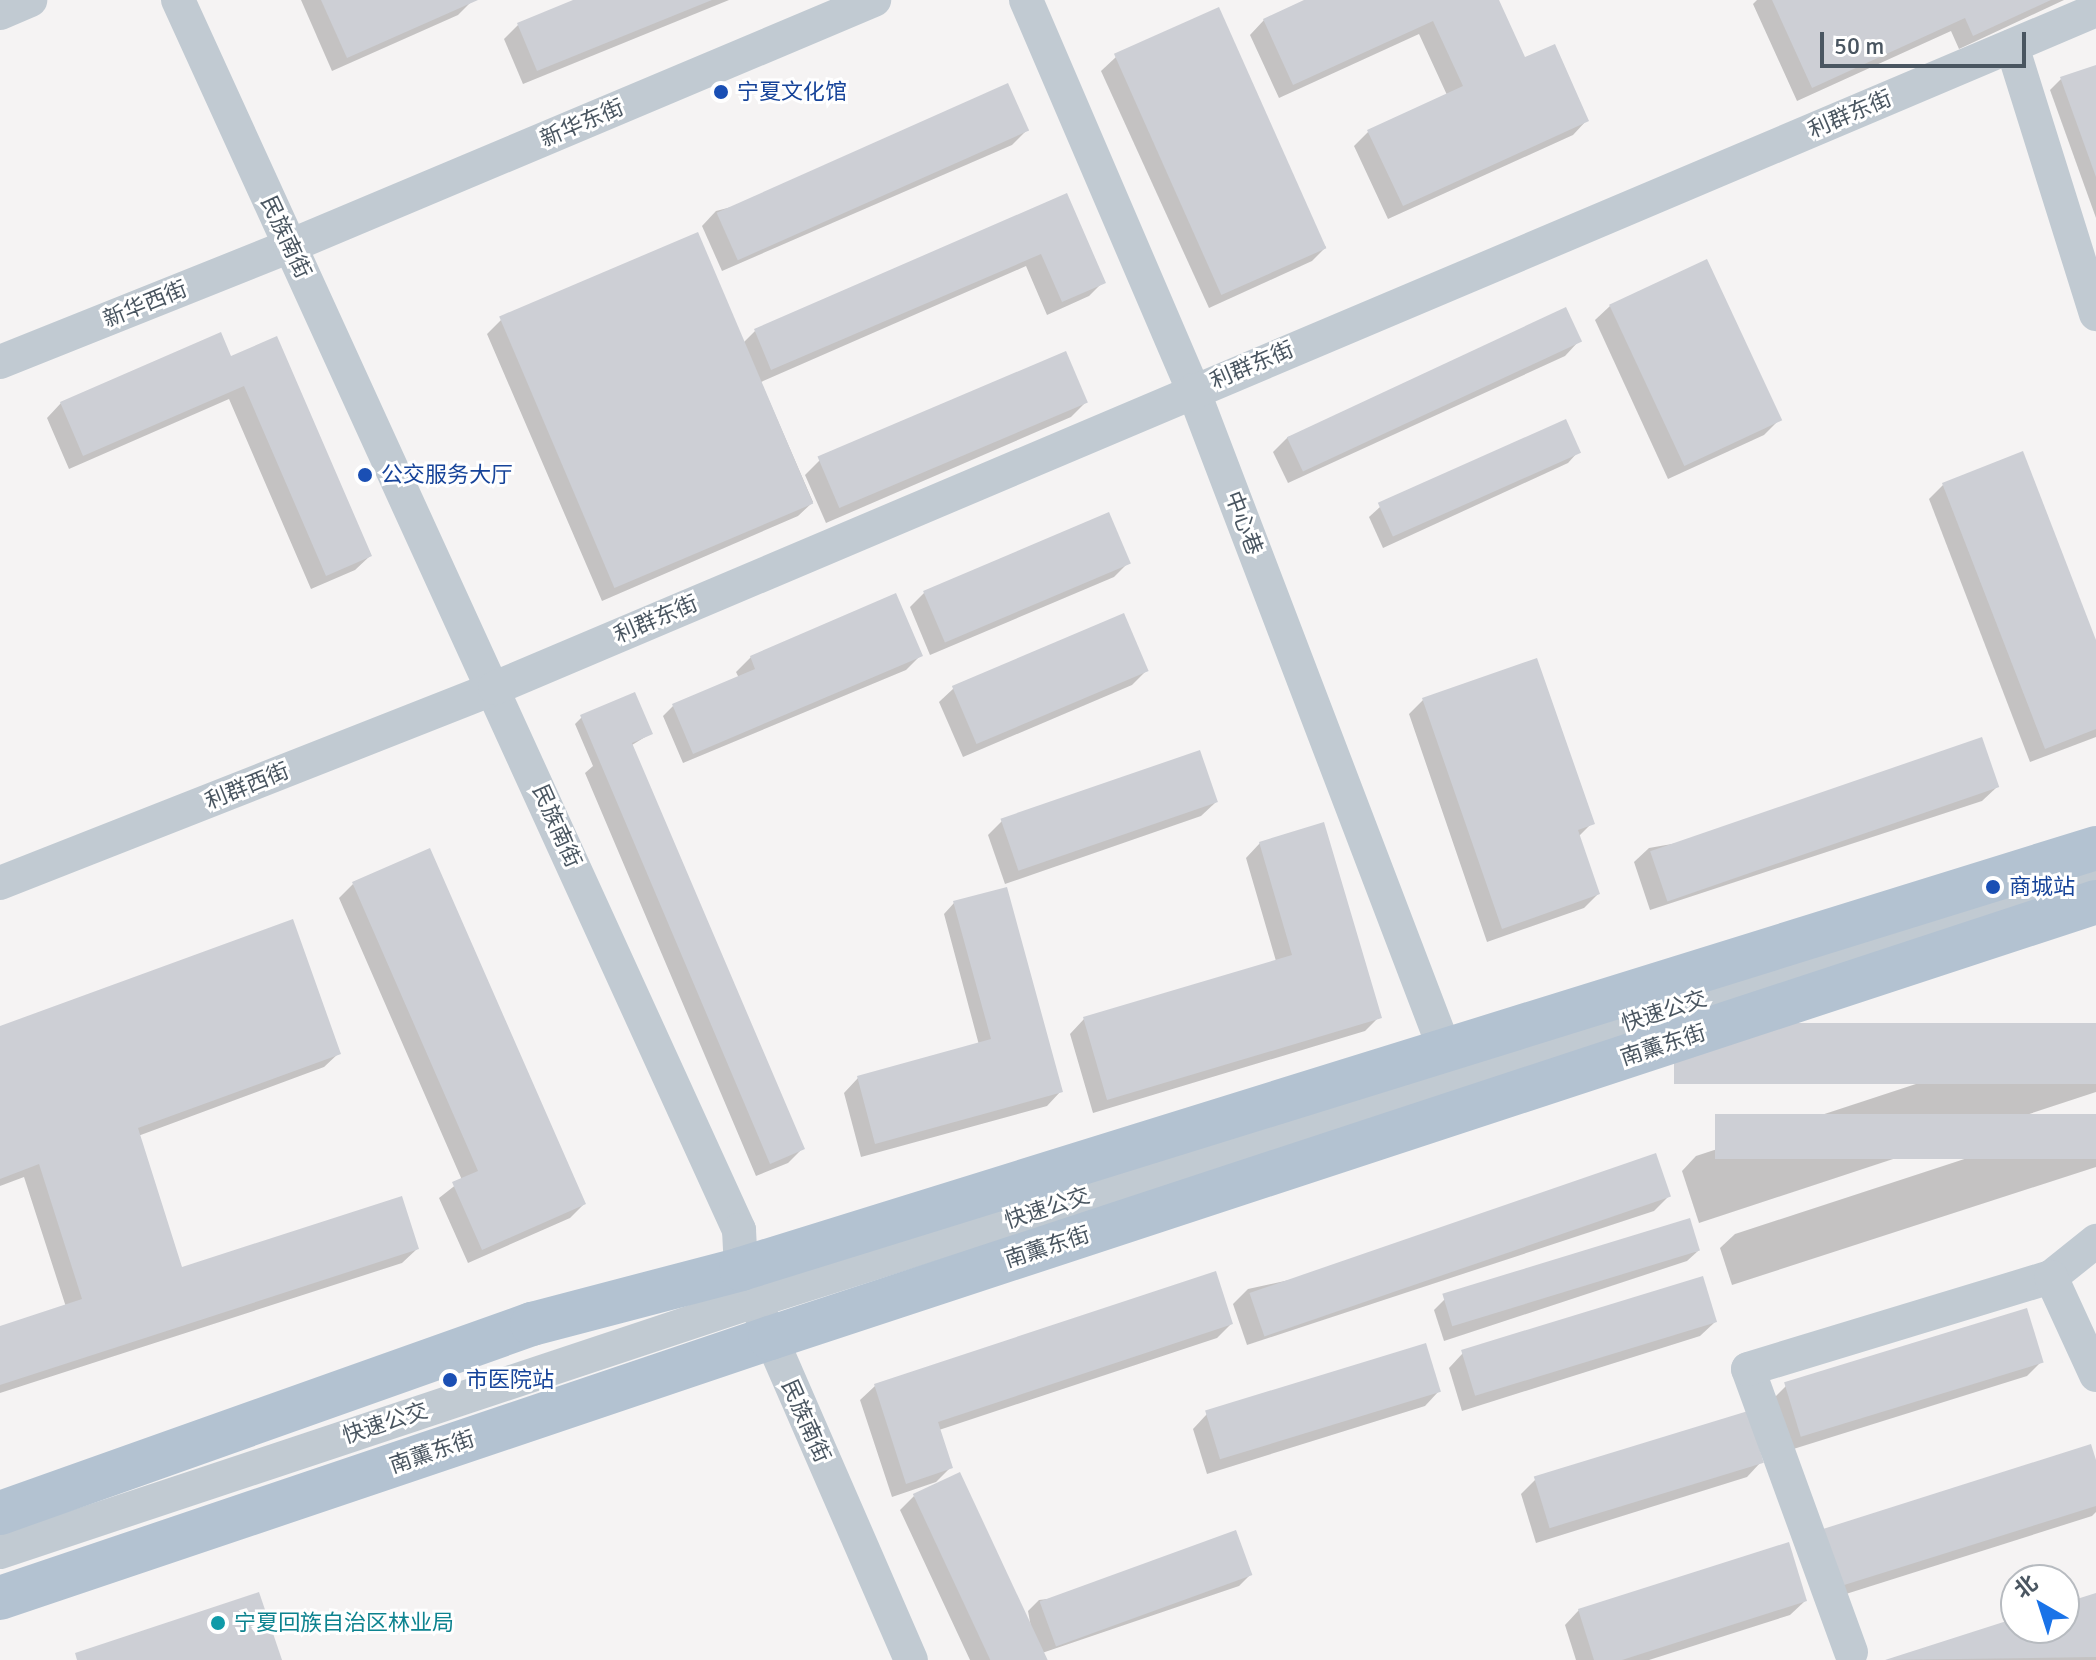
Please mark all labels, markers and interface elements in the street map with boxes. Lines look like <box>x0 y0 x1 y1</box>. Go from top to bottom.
scale bar <box>1824 16 2030 66</box>
text: 50 m <box>1834 31 1884 61</box>
place label: 宁夏文化馆 <box>737 79 847 105</box>
marker: 宁夏文化馆 <box>712 83 730 101</box>
street label: 利群东街 <box>1804 85 1896 143</box>
street label: 新华东街 <box>536 94 628 152</box>
street label: 民族南街 <box>255 192 317 282</box>
street label: 新华西街 <box>99 275 191 333</box>
street label: 利群东街 <box>1206 336 1298 394</box>
place label: 公交服务大厅 <box>381 462 513 488</box>
marker: 公交服务大厅 <box>356 466 374 484</box>
street label: 中心巷 <box>1220 487 1268 559</box>
street label: 利群东街 <box>610 590 702 648</box>
street label: 利群西街 <box>201 757 293 815</box>
street label: 民族南街 <box>527 780 587 872</box>
place label: 商城站 <box>2009 874 2075 900</box>
marker: 商城站 <box>1984 878 2002 896</box>
street label: 快速公交 <box>1618 985 1710 1037</box>
street label: 南薰东街 <box>1617 1019 1709 1071</box>
street label: 快速公交 <box>1001 1182 1093 1234</box>
street label: 南薰东街 <box>1001 1221 1093 1273</box>
place label: 市医院站 <box>466 1367 554 1393</box>
marker: 市医院站 <box>441 1371 459 1389</box>
street label: 民族南街 <box>776 1375 836 1467</box>
street label: 快速公交 <box>339 1397 431 1449</box>
street label: 南薰东街 <box>386 1425 478 1479</box>
north arrow <box>2000 1564 2080 1644</box>
text: 北 <box>2009 1569 2043 1604</box>
place label: 宁夏回族自治区林业局 <box>234 1610 454 1636</box>
marker: 宁夏回族自治区林业局 <box>209 1614 227 1632</box>

